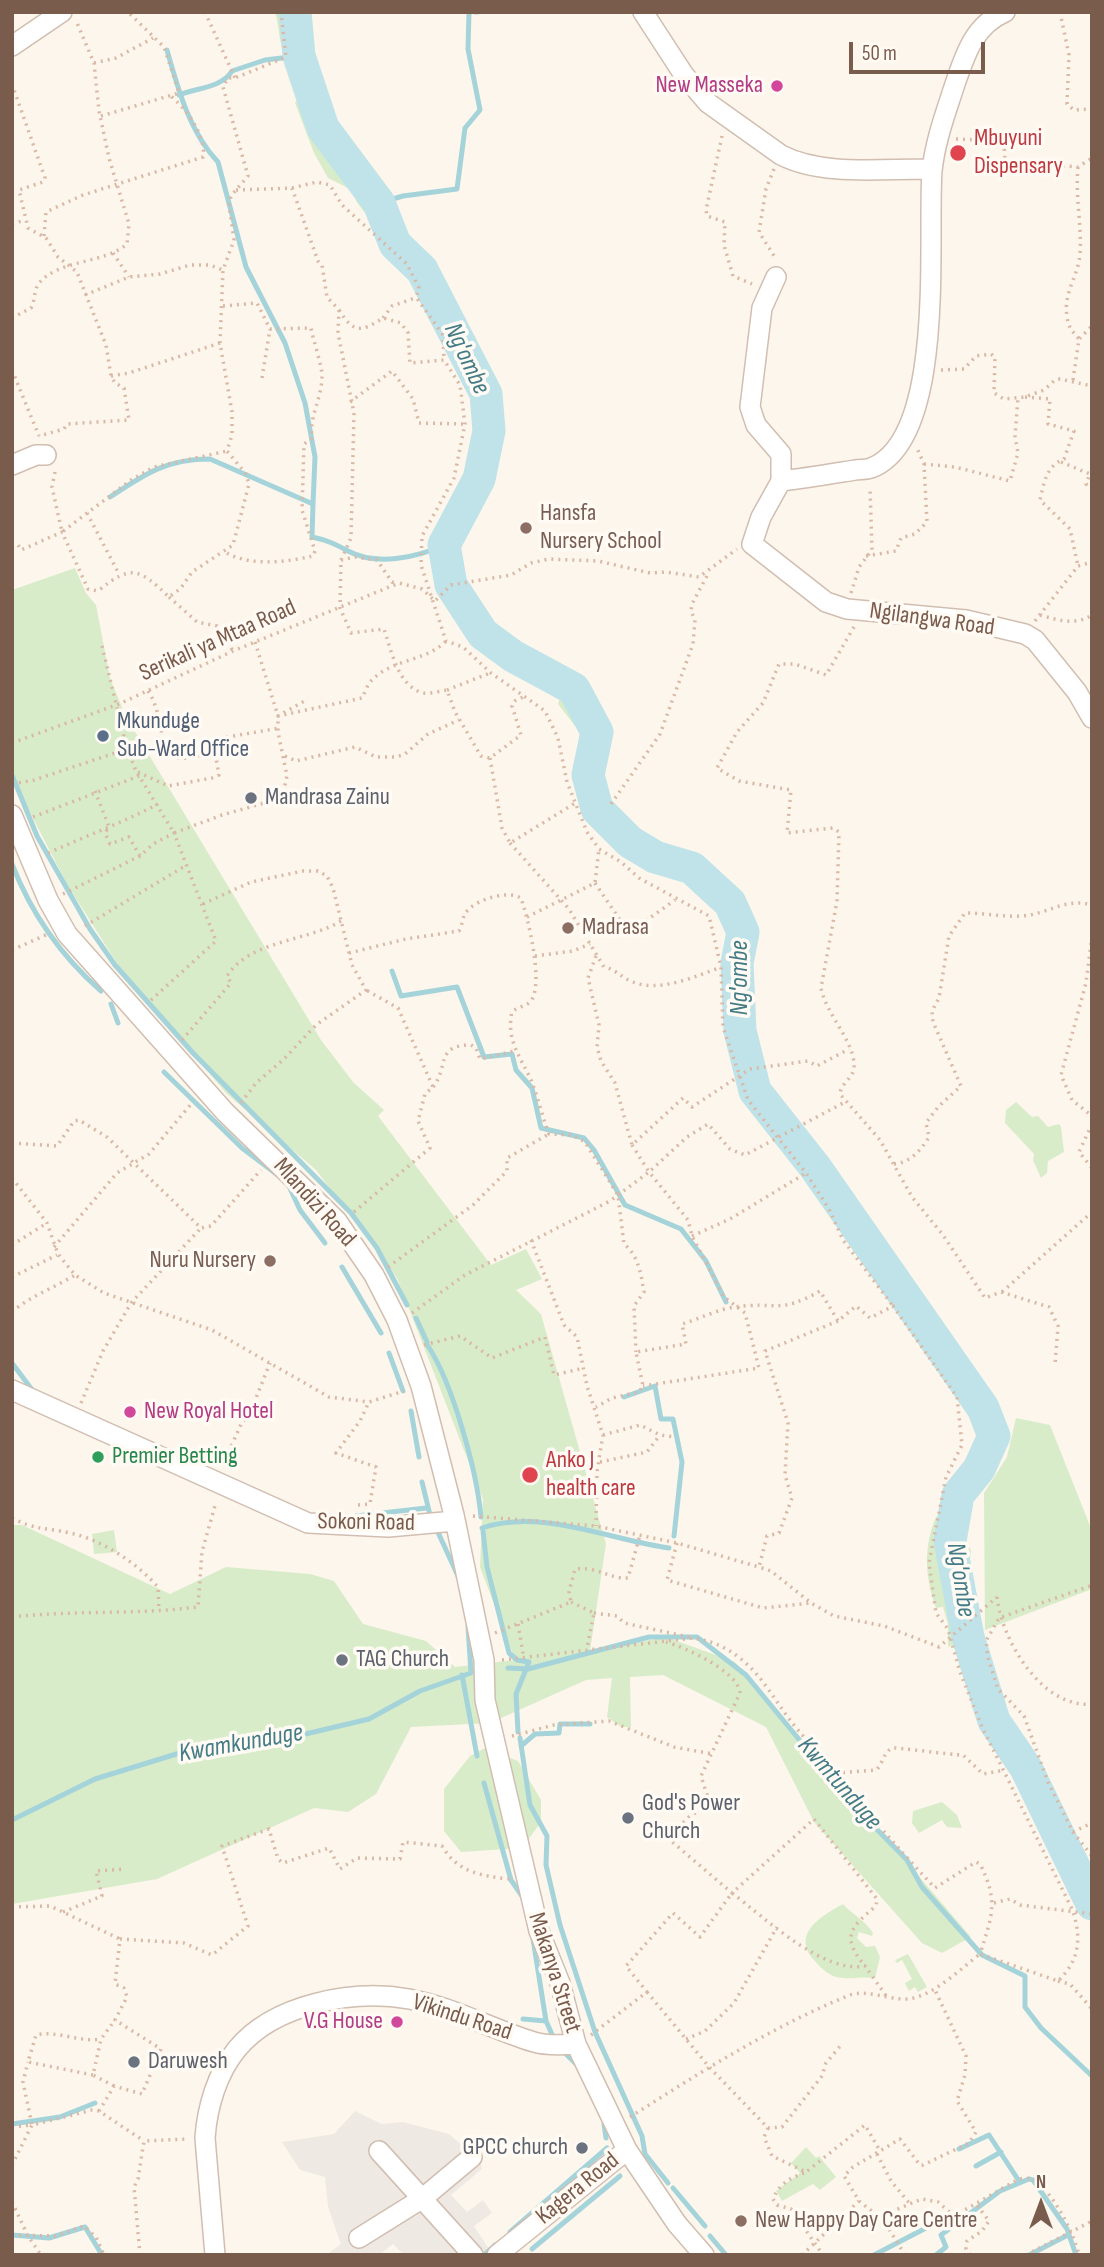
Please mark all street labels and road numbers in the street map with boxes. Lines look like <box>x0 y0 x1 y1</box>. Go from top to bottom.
street label: Serikali ya Mtaa Road <box>135 594 301 688</box>
street label: Ngilangwa Road <box>868 597 996 643</box>
street label: Mlandizi Road <box>267 1153 361 1253</box>
street label: Sokoni Road <box>317 1508 415 1538</box>
street label: Makanya Street <box>521 1909 587 2037</box>
street label: Vikindu Road <box>409 1988 515 2048</box>
street label: Kagera Road <box>531 2147 625 2231</box>

